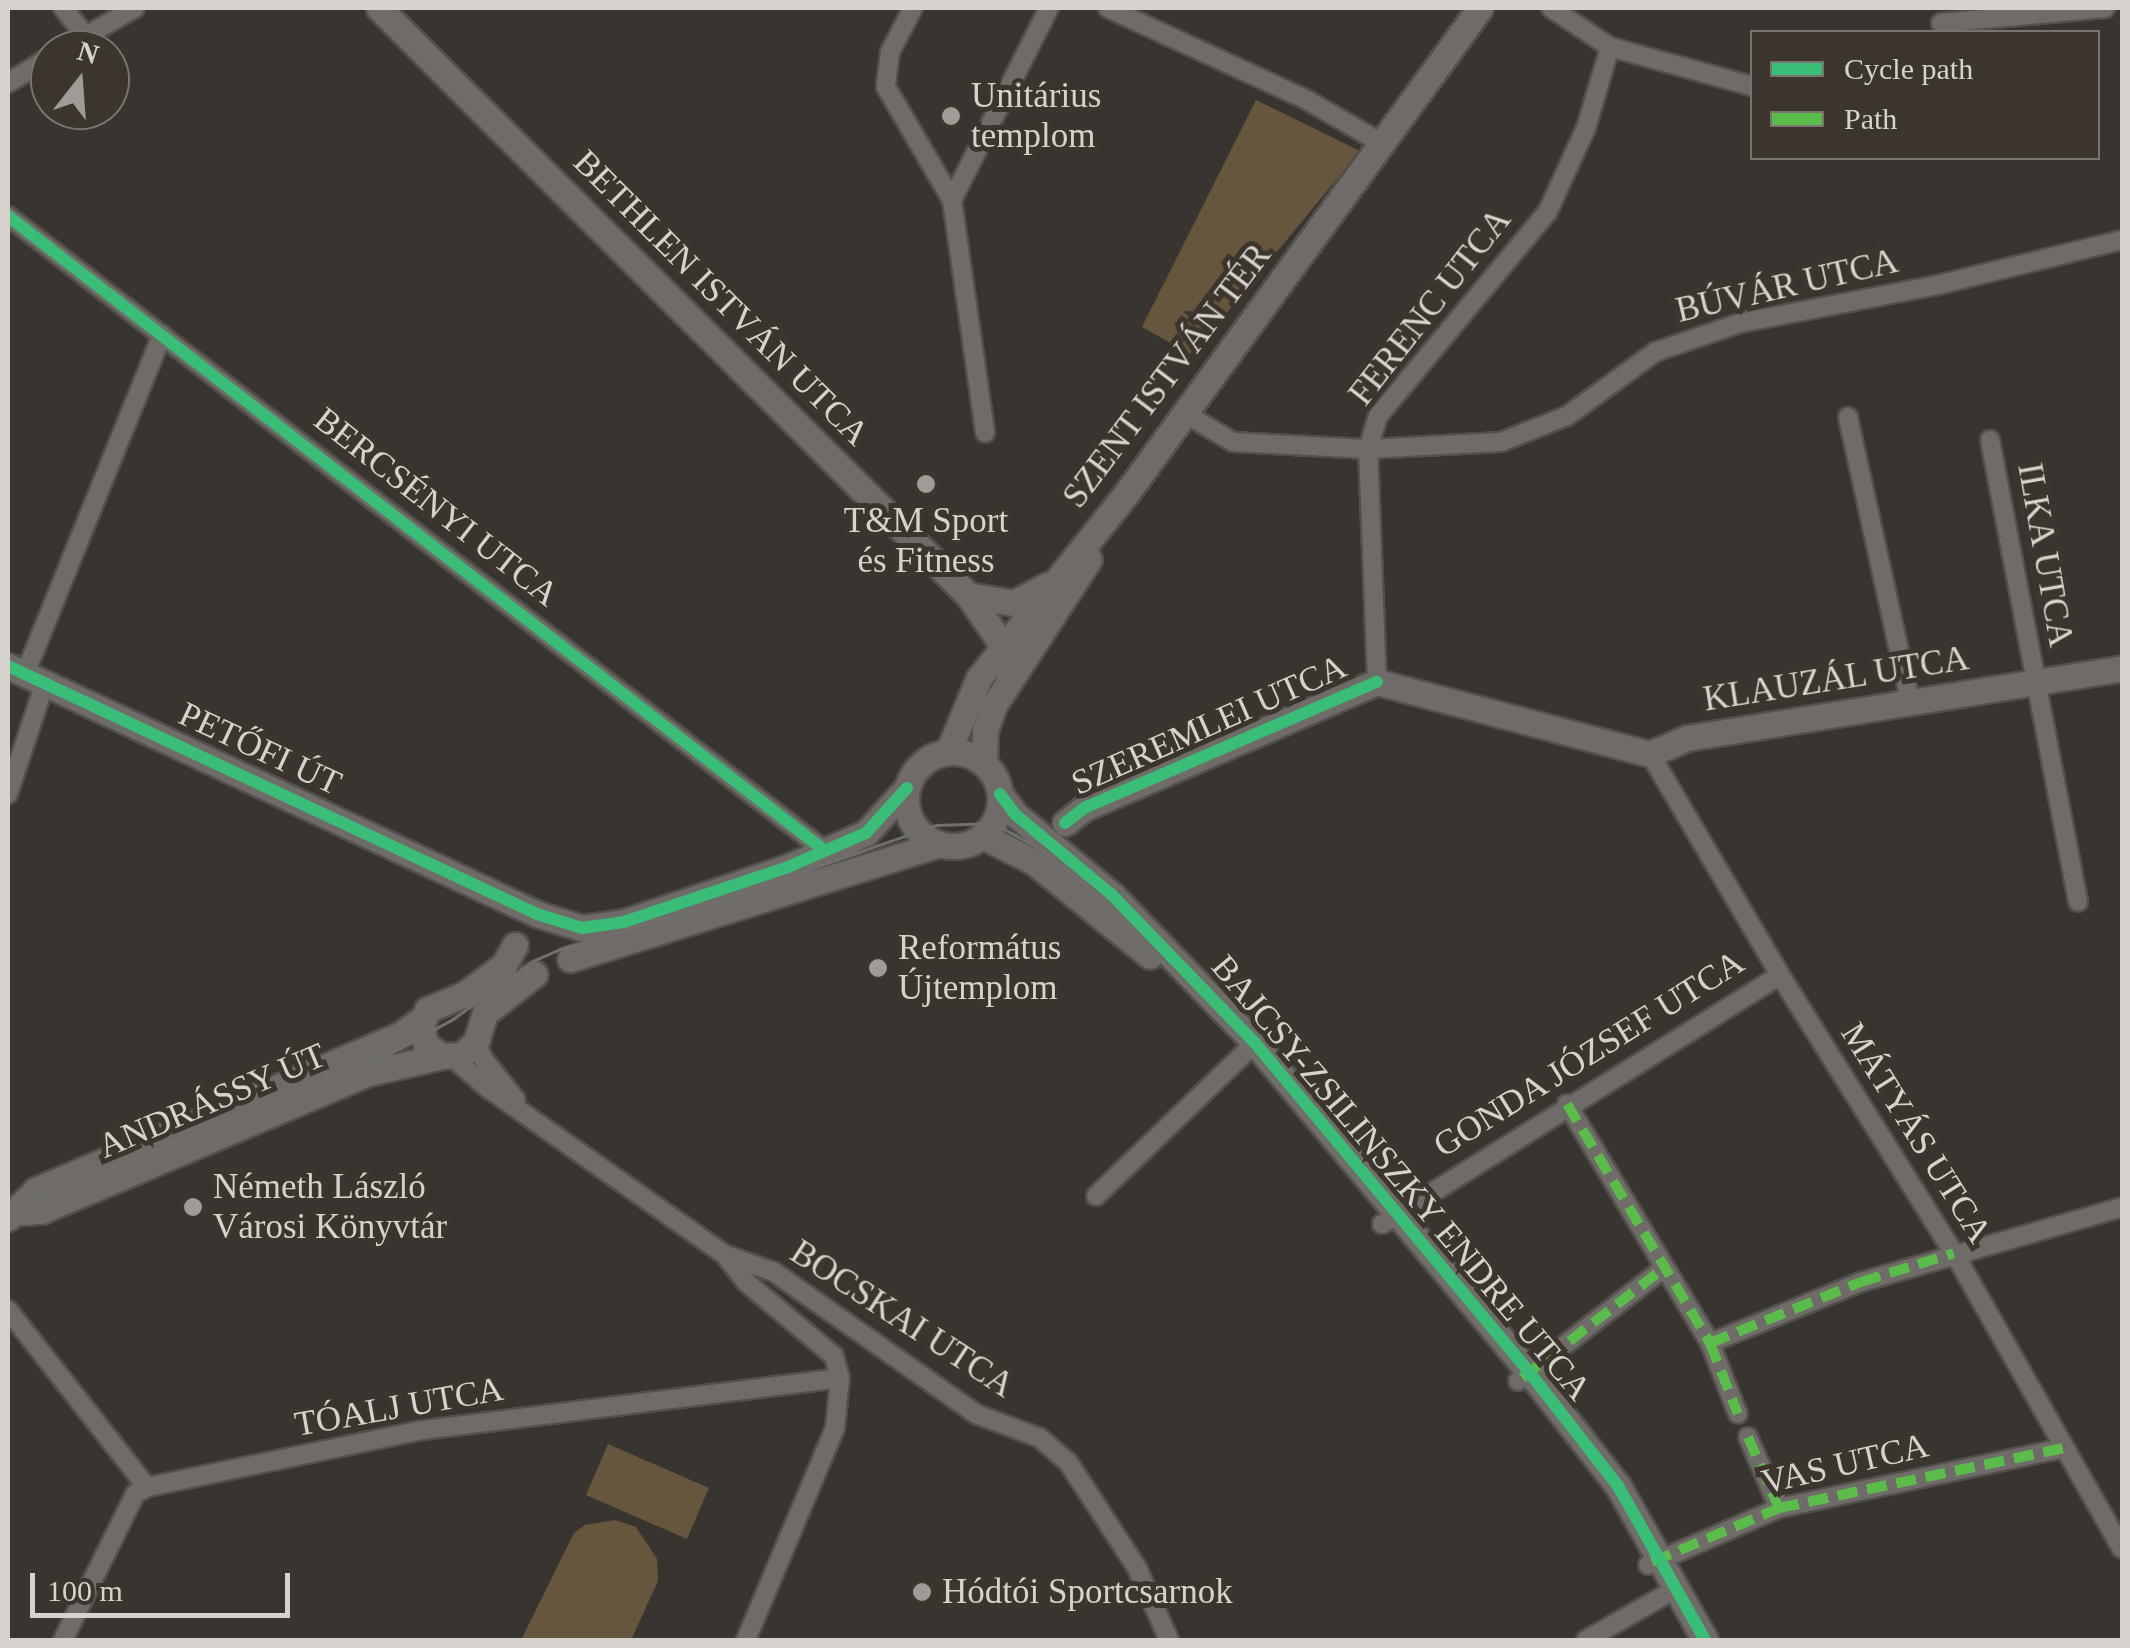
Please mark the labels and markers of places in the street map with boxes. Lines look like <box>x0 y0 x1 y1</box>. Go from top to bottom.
place label: Unitárius templom <box>971 75 1101 157</box>
marker: Unitárius templom <box>940 105 962 127</box>
marker: T&M Sport és Fitness <box>915 473 937 495</box>
place label: T&M Sport és Fitness <box>844 500 1008 582</box>
place label: Református Újtemplom <box>898 927 1061 1009</box>
marker: Református Újtemplom <box>867 957 889 979</box>
place label: Németh László Városi Könyvtár <box>213 1166 447 1248</box>
marker: Németh László Városi Könyvtár <box>182 1196 204 1218</box>
place label: Hódtói Sportcsarnok <box>942 1571 1233 1613</box>
marker: Hódtói Sportcsarnok <box>911 1581 933 1603</box>

